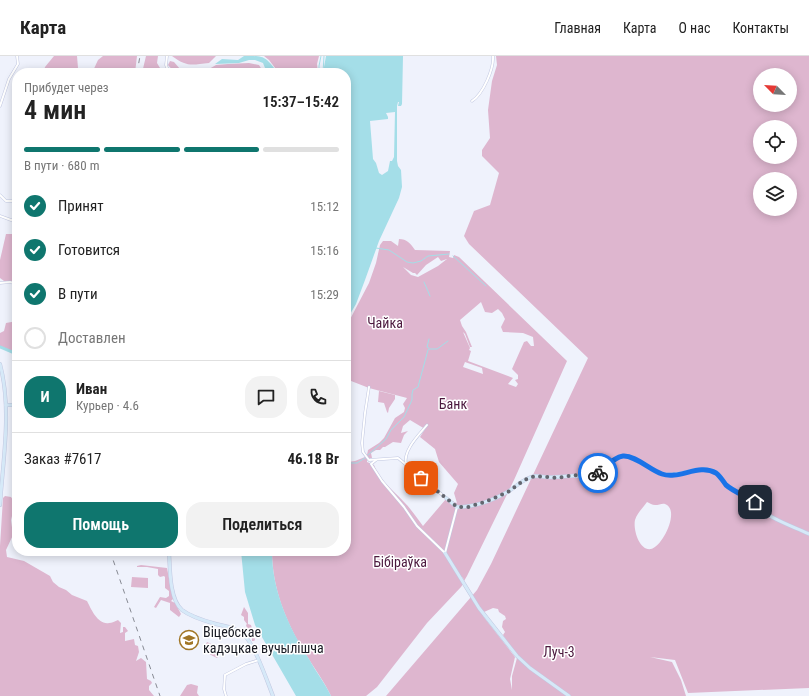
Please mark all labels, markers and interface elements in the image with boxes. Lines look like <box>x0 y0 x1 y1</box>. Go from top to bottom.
text: Карта <box>20 16 66 39</box>
text: Главная <box>554 20 601 36</box>
text: Карта <box>623 20 656 36</box>
text: О нас <box>678 20 710 36</box>
text: Контакты <box>732 20 789 36</box>
north arrow <box>753 68 797 112</box>
map controls <box>753 68 797 216</box>
text: Прибудет через <box>24 80 109 95</box>
text: 15:37–15:42 <box>262 93 339 111</box>
text: 4 мин <box>24 95 86 125</box>
button: locate <box>753 120 797 164</box>
text: В пути · 680 m <box>24 158 99 173</box>
button: layers <box>753 172 797 216</box>
icon: check <box>24 195 46 217</box>
text: Принят <box>58 197 104 215</box>
text: 15:12 <box>310 199 339 214</box>
icon: check <box>24 239 46 261</box>
text: Готовится <box>58 241 120 259</box>
text: 15:16 <box>310 243 339 258</box>
icon: check <box>24 283 46 305</box>
text: В пути <box>58 285 98 303</box>
text: 15:29 <box>310 287 339 302</box>
park label: Чайка <box>367 315 403 331</box>
text: Доставлен <box>58 329 126 347</box>
button: chat <box>245 376 287 418</box>
button: phone <box>297 376 339 418</box>
text: Иван <box>76 380 107 398</box>
text: И <box>40 388 50 406</box>
park label: Банк <box>439 396 467 412</box>
text: Курьер · 4.6 <box>76 398 139 413</box>
text: Заказ #7617 <box>24 450 101 468</box>
text: 46.18 Br <box>287 450 339 468</box>
courier <box>578 453 618 493</box>
pin <box>404 461 438 495</box>
icon: bike <box>587 462 609 484</box>
icon: bag <box>410 467 432 489</box>
pin <box>738 485 772 519</box>
icon: home <box>744 491 766 513</box>
button: Помощь <box>24 502 178 548</box>
button: Поделиться <box>186 502 339 548</box>
park label: Бібіраўка <box>373 554 427 570</box>
place label: Віцебскае кадэцкае вучылішча <box>203 624 324 656</box>
school or university icon: Віцебскае кадэцкае вучылішча <box>178 629 200 651</box>
park label: Луч-3 <box>543 644 575 660</box>

